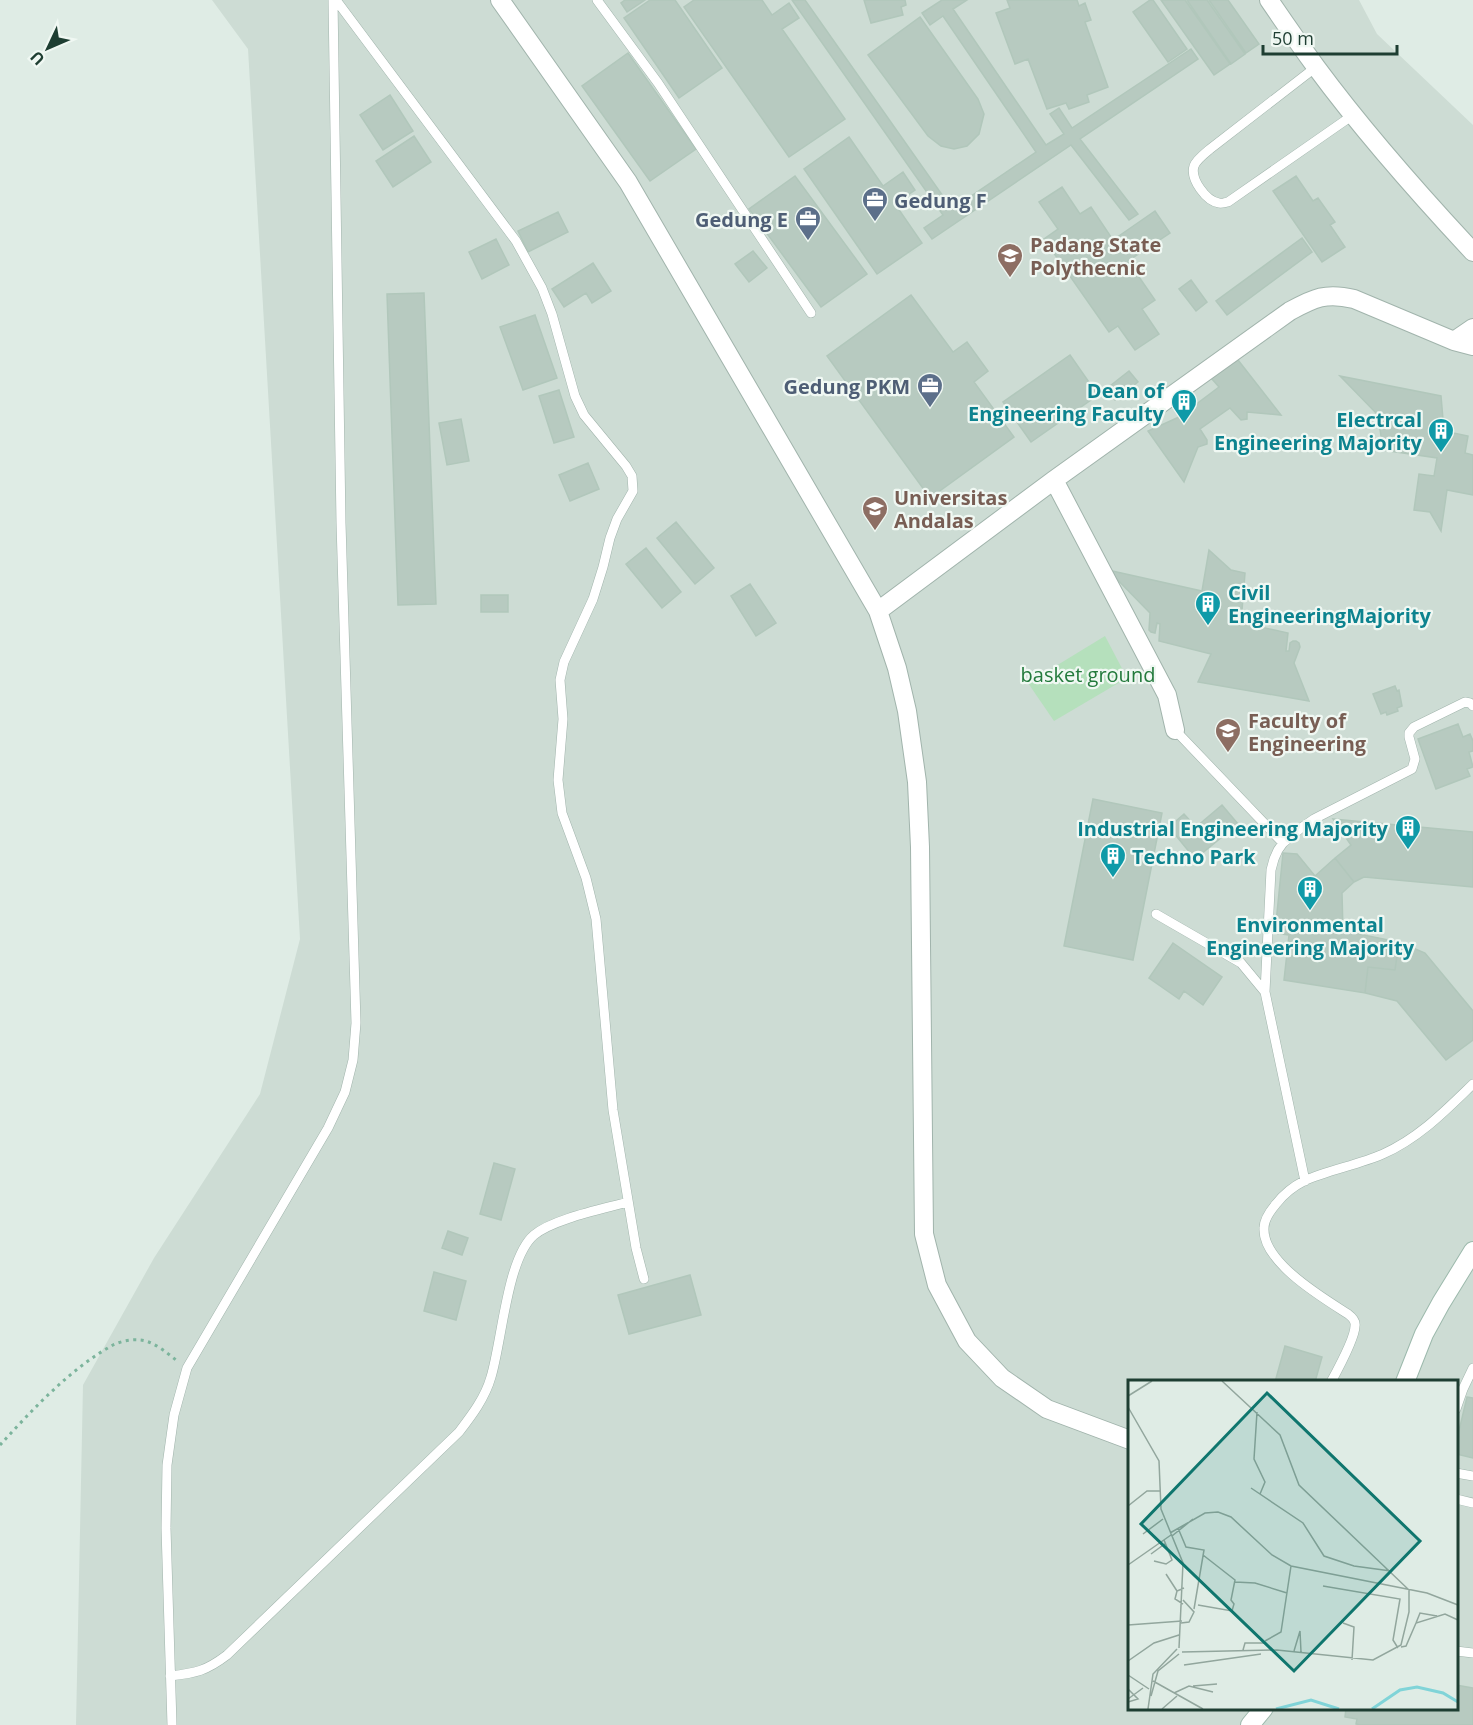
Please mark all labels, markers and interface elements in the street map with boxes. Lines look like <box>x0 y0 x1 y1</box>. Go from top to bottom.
north arrow <box>18 18 78 78</box>
scale bar <box>1263 18 1396 56</box>
text: 50 m <box>1272 26 1314 50</box>
text: U <box>25 46 49 70</box>
office icon: Gedung F <box>860 185 890 223</box>
place label: Gedung F <box>894 187 987 214</box>
office icon: Gedung E <box>793 204 823 242</box>
place label: Gedung E <box>695 206 788 233</box>
place label: Padang State Polythecnic <box>1030 231 1161 281</box>
school or university icon: Padang State Polythecnic <box>995 241 1025 279</box>
office icon: Gedung PKM <box>915 371 945 409</box>
place label: Gedung PKM <box>784 373 910 400</box>
place label: Dean of Engineering Faculty <box>968 377 1165 427</box>
building icon: Dean of Engineering Faculty <box>1169 387 1199 425</box>
place label: Electrcal Engineering Majority <box>1214 406 1423 456</box>
building icon: Electrcal Engineering Majority <box>1426 416 1456 454</box>
place label: Universitas Andalas <box>894 484 1007 534</box>
school or university icon: Universitas Andalas <box>860 494 890 532</box>
place label: Civil EngineeringMajority <box>1228 579 1431 629</box>
building icon: Civil EngineeringMajority <box>1193 589 1223 627</box>
park label: basket ground <box>1021 661 1155 688</box>
place label: Faculty of Engineering <box>1248 707 1367 757</box>
school or university icon: Faculty of Engineering <box>1213 716 1243 754</box>
building icon: Industrial Engineering Majority <box>1393 813 1423 851</box>
place label: Industrial Engineering Majority <box>1077 815 1389 842</box>
building icon: Techno Park <box>1098 841 1128 879</box>
place label: Techno Park <box>1132 843 1256 870</box>
building icon: Environmental Engineering Majority <box>1295 874 1325 912</box>
place label: Environmental Engineering Majority <box>1206 911 1415 961</box>
inset map <box>1128 1380 1458 1710</box>

